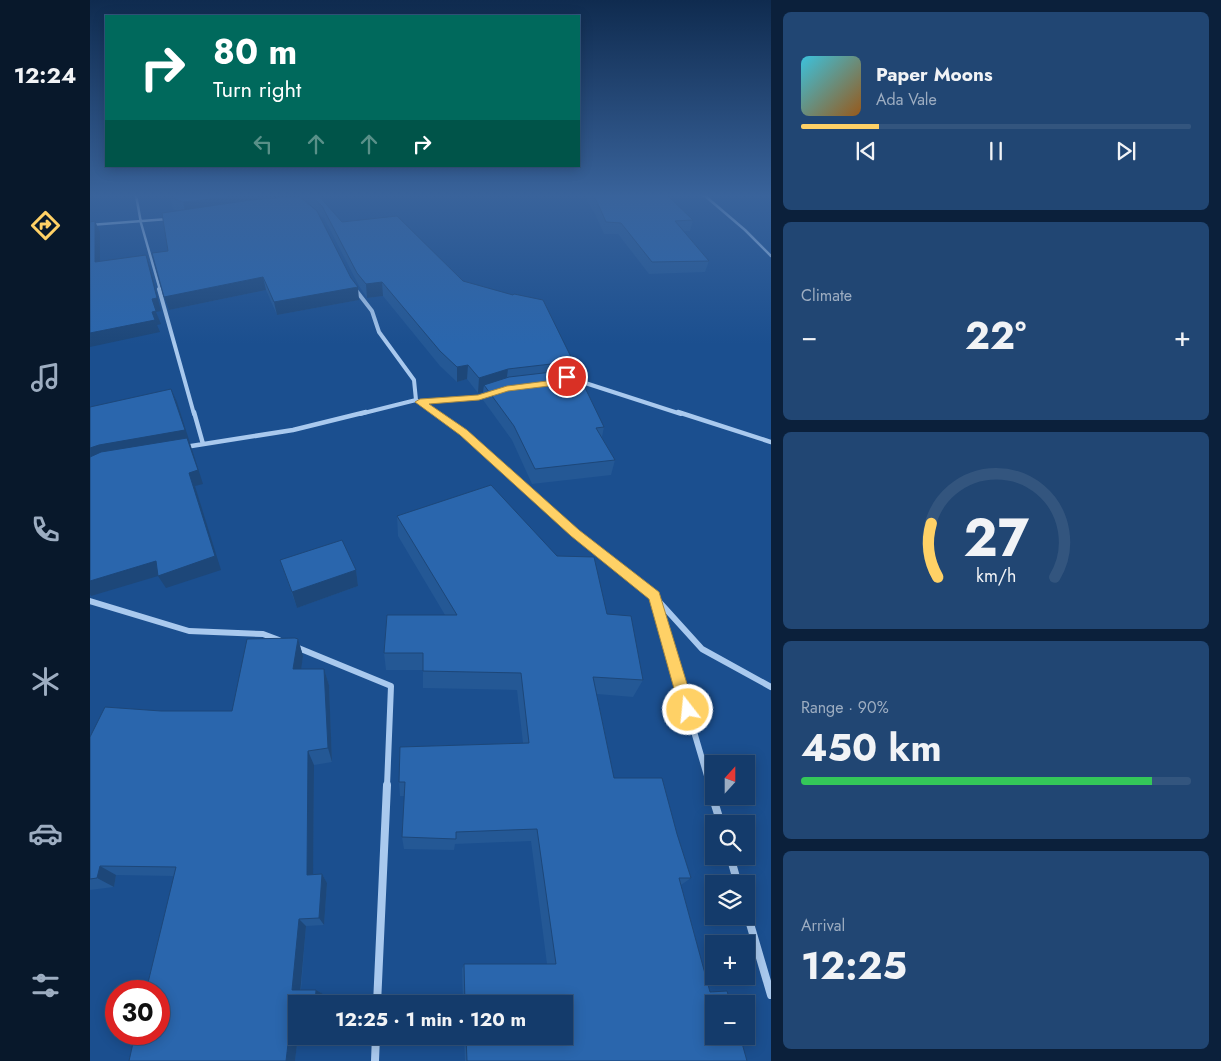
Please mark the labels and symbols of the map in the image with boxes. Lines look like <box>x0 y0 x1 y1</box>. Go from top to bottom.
pin <box>546 356 588 398</box>
position arrow <box>661 683 713 735</box>
north arrow <box>705 755 755 805</box>
speed limit sign: 30 <box>105 980 170 1045</box>

